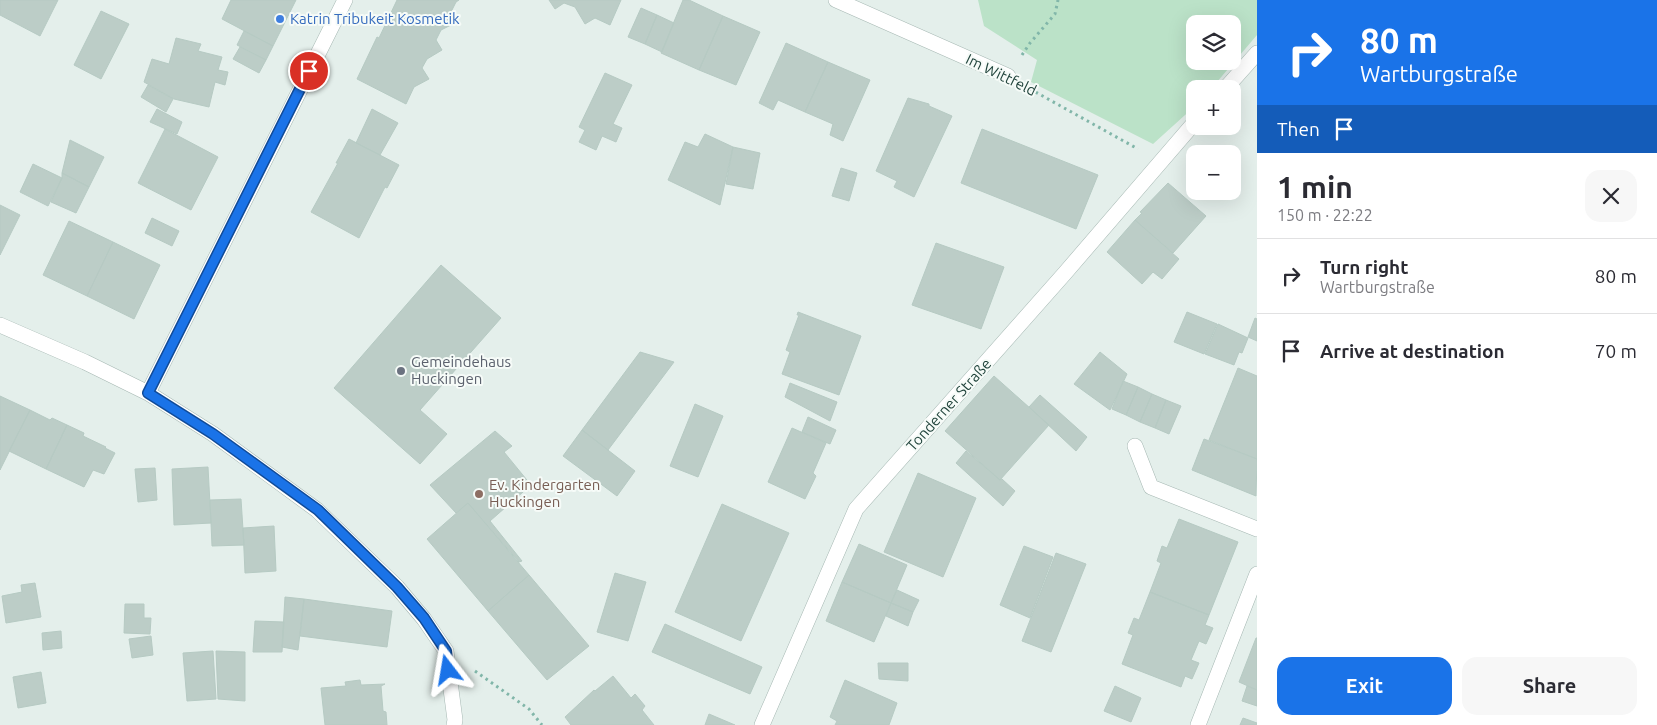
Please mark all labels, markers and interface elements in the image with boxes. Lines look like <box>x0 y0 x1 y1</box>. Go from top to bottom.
place label: Katrin Tribukeit Kosmetik <box>290 10 460 27</box>
marker: Katrin Tribukeit Kosmetik <box>274 13 286 25</box>
map controls <box>1186 15 1241 200</box>
button: layers <box>1186 15 1241 70</box>
icon: right <box>1277 20 1342 85</box>
text: 80 m <box>1360 20 1438 60</box>
pin <box>288 50 330 92</box>
street label: Im Wittfeld <box>963 50 1039 99</box>
icon: arrive <box>295 57 323 85</box>
text: Wartburgstraße <box>1360 61 1518 86</box>
button: + <box>1186 80 1241 135</box>
icon: arrive <box>1330 115 1358 143</box>
text: Then <box>1277 118 1320 140</box>
button: − <box>1186 145 1241 200</box>
text: 1 min <box>1277 170 1353 204</box>
button: close <box>1585 170 1637 222</box>
text: 150 m · 22:22 <box>1277 206 1373 224</box>
text: Turn right <box>1320 256 1408 278</box>
icon: right <box>1277 262 1305 290</box>
text: 80 m <box>1595 265 1637 287</box>
text: Wartburgstraße <box>1320 278 1435 296</box>
icon: arrive <box>1277 337 1305 365</box>
text: Arrive at destination <box>1320 340 1505 362</box>
text: 70 m <box>1595 340 1637 362</box>
place label: Gemeindehaus Huckingen <box>411 353 511 387</box>
street label: Tonderner Straße <box>903 355 994 454</box>
marker: Gemeindehaus Huckingen <box>395 365 407 377</box>
place label: Ev. Kindergarten Huckingen <box>489 476 600 510</box>
marker: Ev. Kindergarten Huckingen <box>473 488 485 500</box>
position arrow <box>421 643 473 695</box>
button: Exit <box>1277 657 1452 715</box>
button: Share <box>1462 657 1637 715</box>

